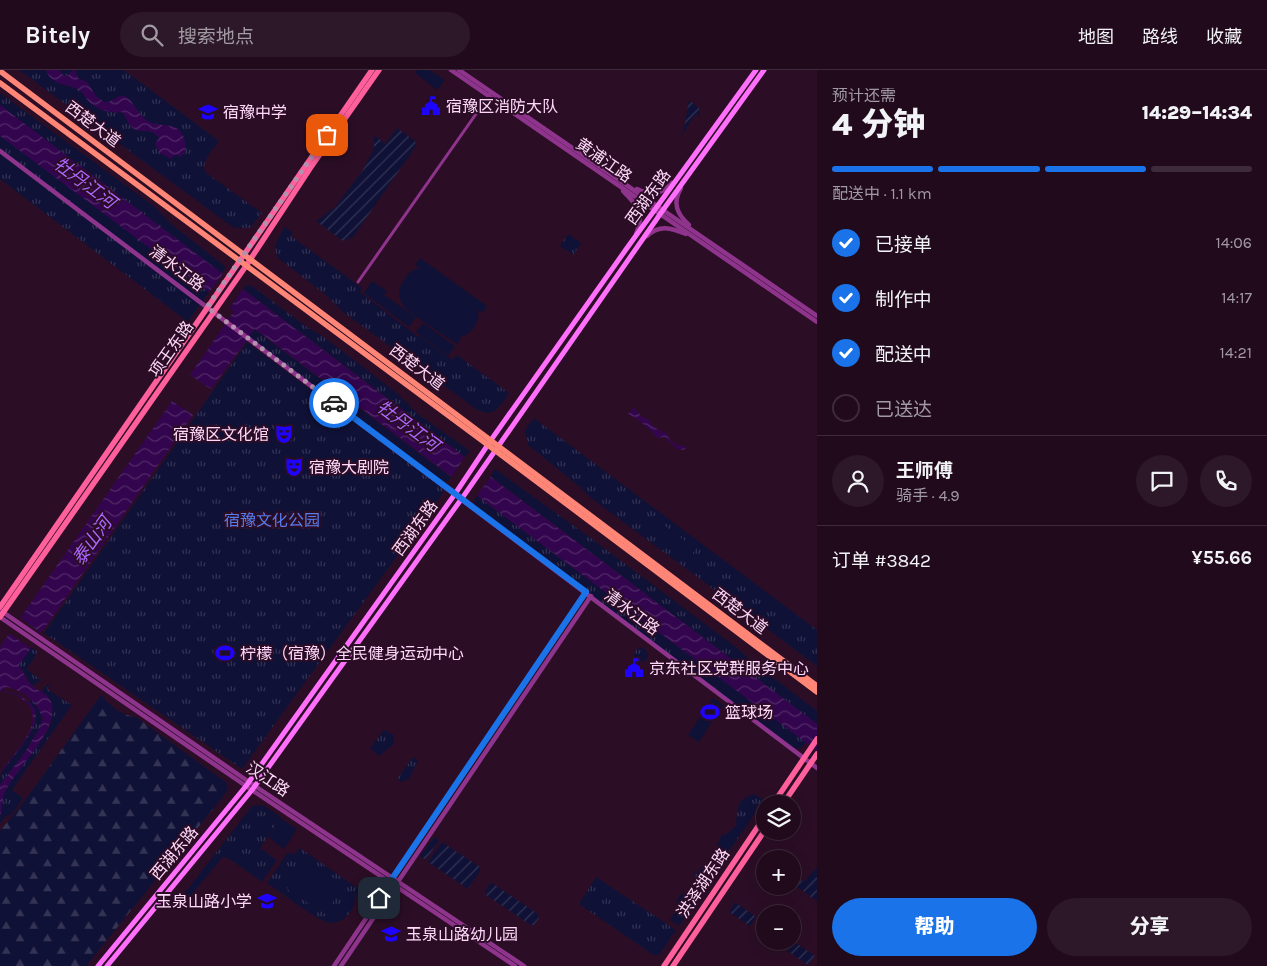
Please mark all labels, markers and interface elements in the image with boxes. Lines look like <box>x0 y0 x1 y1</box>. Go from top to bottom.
search box <box>120 12 470 57</box>
text: Bitely <box>25 21 90 49</box>
icon: search <box>138 21 166 49</box>
text: 搜索地点 <box>178 26 254 48</box>
text: 地图 <box>1078 26 1114 48</box>
text: 路线 <box>1142 26 1178 48</box>
text: 收藏 <box>1206 26 1242 48</box>
text: 预计还需 <box>832 86 896 105</box>
public building icon: 宿豫区消防大队 <box>420 95 442 117</box>
street label: 西楚大道 <box>62 97 124 151</box>
place label: 宿豫区消防大队 <box>446 97 558 116</box>
school or university icon: 宿豫中学 <box>197 101 219 123</box>
text: 14:29–14:34 <box>1142 102 1252 124</box>
place label: 宿豫中学 <box>223 103 287 122</box>
text: 4 分钟 <box>832 106 925 143</box>
pin <box>306 114 348 156</box>
icon: bag <box>313 121 341 149</box>
street label: 黄浦江路 <box>572 134 636 186</box>
water label: 牡丹江河 <box>50 153 123 215</box>
street label: 西湖东路 <box>622 166 674 228</box>
text: 配送中 · 1.1 km <box>832 184 932 203</box>
icon: check <box>832 229 860 257</box>
text: 14:06 <box>1215 233 1252 252</box>
text: 已接单 <box>875 234 932 256</box>
street label: 清水江路 <box>146 241 208 295</box>
icon: check <box>832 284 860 312</box>
text: 14:17 <box>1221 288 1252 307</box>
text: 制作中 <box>875 289 932 311</box>
street label: 项王东路 <box>145 317 197 381</box>
icon: check <box>832 339 860 367</box>
street label: 西楚大道 <box>386 340 448 394</box>
text: 14:21 <box>1220 343 1252 362</box>
text: 配送中 <box>875 344 932 366</box>
courier <box>309 378 359 428</box>
icon: car <box>320 389 348 417</box>
water label: 牡丹江河 <box>373 396 446 458</box>
text: 已送达 <box>875 399 932 421</box>
theatre icon: 宿豫区文化馆 <box>273 423 295 445</box>
place label: 宿豫区文化馆 <box>173 425 269 444</box>
button: person <box>832 455 884 507</box>
button: chat <box>1136 455 1188 507</box>
button: phone <box>1200 455 1252 507</box>
theatre icon: 宿豫大剧院 <box>283 456 305 478</box>
place label: 宿豫大剧院 <box>309 458 389 477</box>
text: 王师傅 <box>896 460 953 482</box>
text: 骑手 · 4.9 <box>896 486 960 505</box>
street label: 西湖东路 <box>389 497 441 559</box>
water label: 泰山河 <box>68 510 118 569</box>
park label: 宿豫文化公园 <box>224 511 320 530</box>
text: ¥55.66 <box>1192 547 1252 569</box>
text: 订单 #3842 <box>832 550 931 572</box>
street label: 西楚大道 <box>709 584 771 638</box>
street label: 清水江路 <box>601 585 663 639</box>
sports icon: 柠檬（宿豫）全民健身运动中心 <box>214 642 236 664</box>
place label: 柠檬（宿豫）全民健身运动中心 <box>240 644 464 663</box>
public building icon: 京东社区党群服务中心 <box>623 657 645 679</box>
place label: 京东社区党群服务中心 <box>649 659 809 678</box>
sports icon: 篮球场 <box>699 701 721 723</box>
place label: 篮球场 <box>725 703 773 722</box>
street label: 汉江路 <box>243 758 293 800</box>
map controls <box>756 795 801 950</box>
button: layers <box>756 795 801 840</box>
street label: 西湖东路 <box>146 822 202 884</box>
street label: 洪泽湖东路 <box>673 845 733 921</box>
button: + <box>756 850 801 895</box>
pin <box>358 877 400 919</box>
icon: home <box>365 884 393 912</box>
school or university icon: 玉泉山路小学 <box>256 890 278 912</box>
place label: 玉泉山路小学 <box>156 892 252 911</box>
button: 帮助 <box>832 898 1037 956</box>
button: 分享 <box>1047 898 1252 956</box>
button: − <box>756 905 801 950</box>
school or university icon: 玉泉山路幼儿园 <box>380 923 402 945</box>
place label: 玉泉山路幼儿园 <box>406 925 518 944</box>

